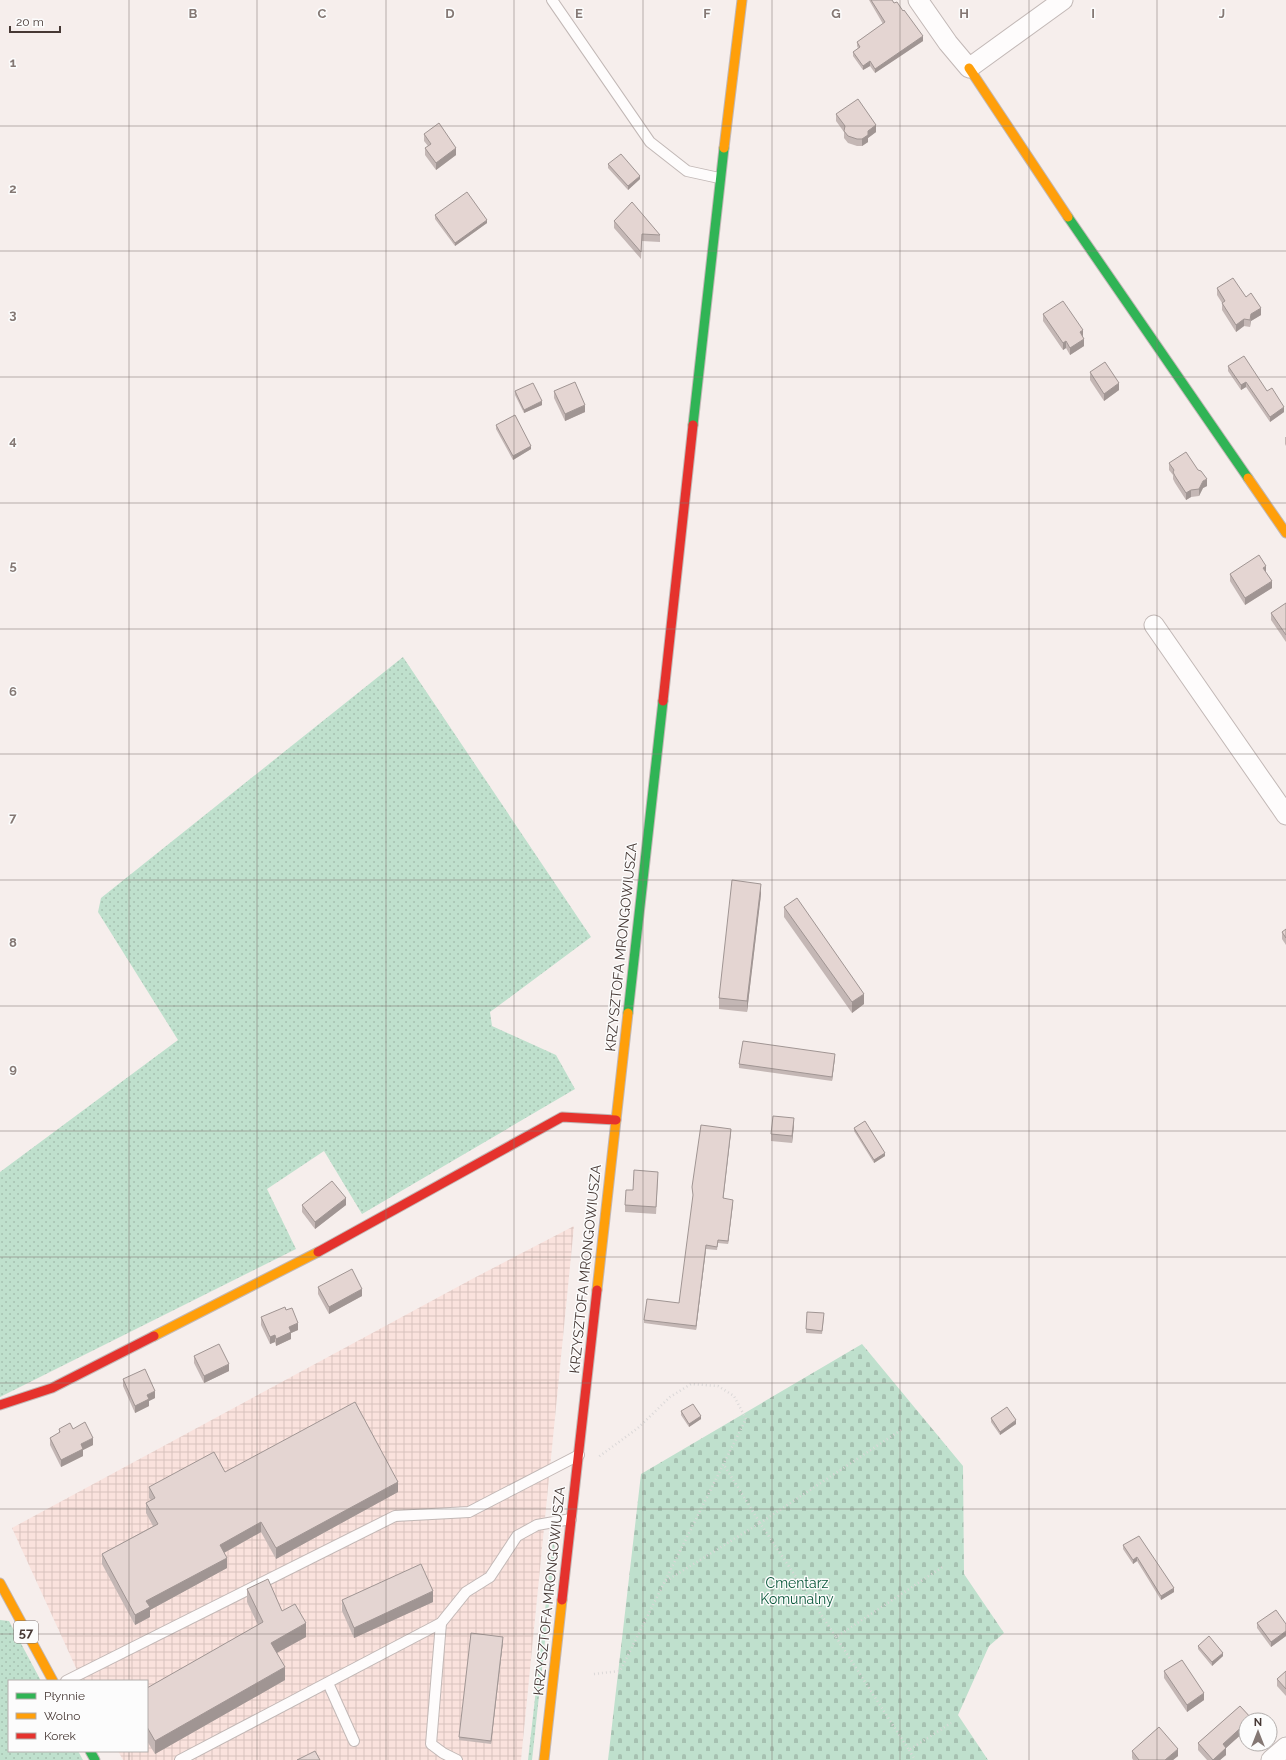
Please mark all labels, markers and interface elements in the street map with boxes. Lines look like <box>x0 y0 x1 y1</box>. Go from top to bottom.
text: B <box>189 6 198 21</box>
text: C <box>318 6 327 21</box>
text: D <box>445 6 455 21</box>
text: E <box>575 6 583 21</box>
text: F <box>703 6 711 21</box>
text: G <box>831 6 841 21</box>
text: H <box>959 6 969 21</box>
text: I <box>1091 6 1095 21</box>
text: J <box>1219 6 1225 21</box>
scale bar <box>10 8 60 34</box>
text: 20 m <box>16 15 44 29</box>
text: 1 <box>10 55 17 70</box>
text: 2 <box>9 181 17 196</box>
text: 3 <box>9 307 17 322</box>
text: 4 <box>9 433 17 448</box>
text: 5 <box>9 558 17 573</box>
text: 6 <box>9 684 17 699</box>
text: 7 <box>9 810 17 825</box>
street label: KRZYSZTOFA MRONGOWIUSZA <box>602 841 640 1052</box>
text: 8 <box>9 935 17 950</box>
text: 9 <box>9 1061 17 1076</box>
street label: KRZYSZTOFA MRONGOWIUSZA <box>566 1163 604 1374</box>
street label: KRZYSZTOFA MRONGOWIUSZA <box>530 1485 568 1696</box>
park label: Cmentarz Komunalny <box>760 1575 834 1607</box>
road number: 57 <box>14 1621 38 1643</box>
legend <box>8 1680 148 1752</box>
text: Płynnie <box>44 1689 85 1703</box>
text: Wolno <box>44 1709 80 1723</box>
north arrow <box>1238 1712 1278 1752</box>
text: N <box>1254 1716 1262 1729</box>
text: Korek <box>44 1729 77 1743</box>

